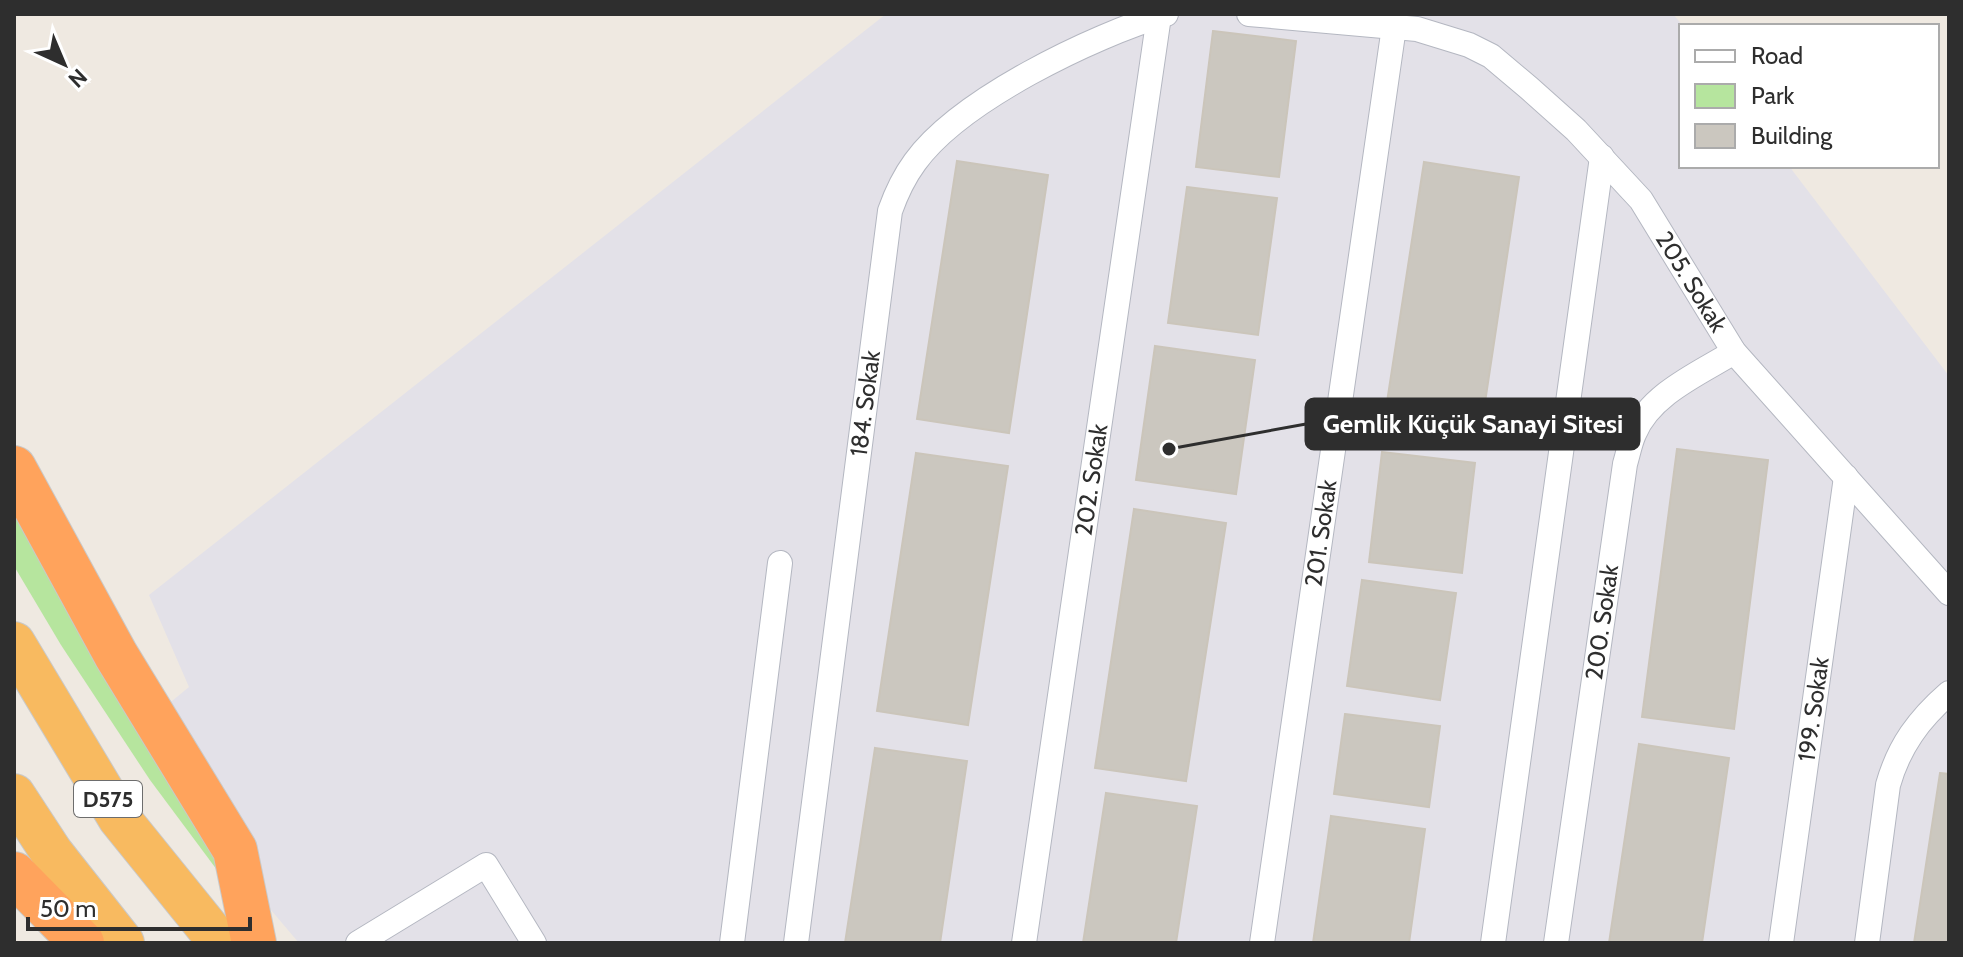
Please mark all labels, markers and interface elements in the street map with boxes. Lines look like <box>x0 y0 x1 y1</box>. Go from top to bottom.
north arrow <box>24 24 104 104</box>
legend <box>1679 24 1939 168</box>
text: Road <box>1751 41 1803 70</box>
text: N <box>63 63 93 93</box>
text: Park <box>1751 81 1794 110</box>
text: Building <box>1751 121 1833 150</box>
street label: 205. Sokak <box>1650 226 1734 338</box>
street label: 184. Sokak <box>844 348 886 458</box>
callout: Gemlik Küçük Sanayi Sitesi <box>1306 399 1639 449</box>
text: Gemlik Küçük Sanayi Sitesi <box>1323 408 1623 440</box>
street label: 202. Sokak <box>1068 422 1113 538</box>
street label: 201. Sokak <box>1299 478 1343 589</box>
street label: 200. Sokak <box>1579 562 1624 682</box>
street label: 199. Sokak <box>1791 655 1835 763</box>
road number: D575 <box>74 781 142 817</box>
scale bar <box>28 881 250 931</box>
text: 50 m <box>40 894 96 923</box>

